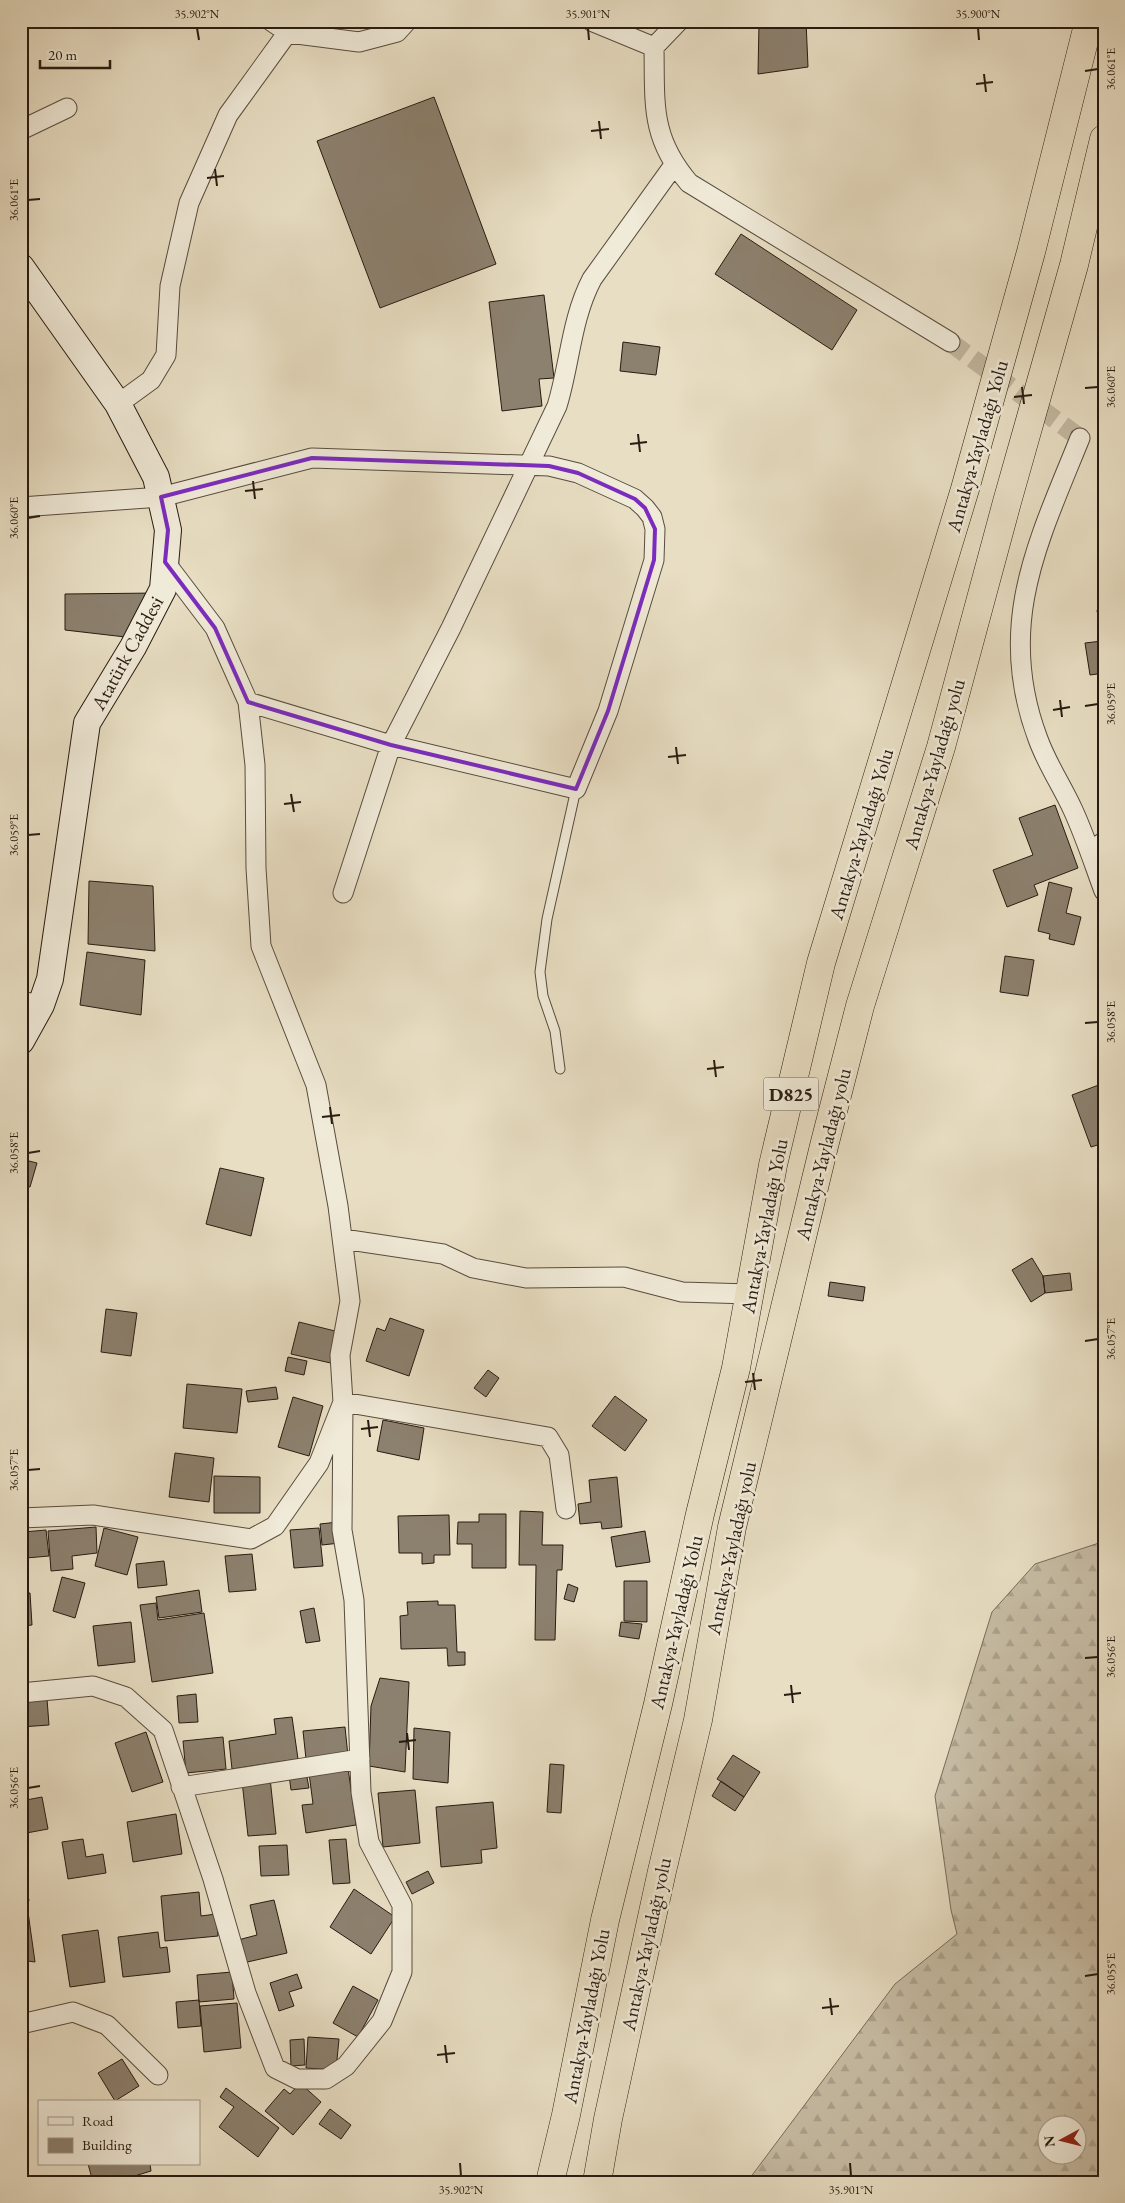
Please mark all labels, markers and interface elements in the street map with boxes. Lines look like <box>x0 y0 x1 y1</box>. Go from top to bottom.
text: 35.902°N <box>175 6 220 22</box>
text: 35.901°N <box>566 6 611 22</box>
text: 35.900°N <box>956 6 1001 22</box>
scale bar <box>40 38 110 70</box>
text: 20 m <box>48 45 77 64</box>
text: 36.061°E <box>1103 48 1119 90</box>
text: 36.061°E <box>6 179 22 221</box>
street label: Antakya-Yayladağı Yolu <box>940 357 1014 536</box>
text: 36.060°E <box>1103 366 1119 408</box>
text: 36.060°E <box>6 497 22 539</box>
street label: Atatürk Caddesi <box>84 591 169 716</box>
street label: Antakya-Yayladağı yolu <box>897 675 971 853</box>
text: 36.059°E <box>1103 683 1119 725</box>
street label: Antakya-Yayladağı Yolu <box>822 745 900 924</box>
text: 36.059°E <box>6 814 22 856</box>
text: 36.058°E <box>1103 1001 1119 1043</box>
street label: Antakya-Yayladağı yolu <box>789 1065 857 1244</box>
road number: D825 <box>764 1078 818 1110</box>
text: 36.058°E <box>6 1132 22 1174</box>
street label: Antakya-Yayladağı Yolu <box>734 1136 794 1317</box>
text: 36.057°E <box>1103 1318 1119 1360</box>
text: 36.057°E <box>6 1449 22 1491</box>
street label: Antakya-Yayladağı yolu <box>700 1459 762 1638</box>
street label: Antakya-Yayladağı Yolu <box>643 1532 709 1713</box>
text: 36.056°E <box>1103 1636 1119 1678</box>
text: 36.056°E <box>6 1767 22 1809</box>
street label: Antakya-Yayladağı yolu <box>615 1855 677 2034</box>
street label: Antakya-Yayladağı Yolu <box>556 1926 616 2107</box>
text: 36.055°E <box>1103 1953 1119 1995</box>
legend <box>38 2100 200 2166</box>
text: Road <box>82 2111 114 2130</box>
north arrow <box>1038 2116 1088 2166</box>
text: N <box>1039 2134 1059 2148</box>
text: Building <box>82 2135 132 2154</box>
text: 35.902°N <box>439 2182 484 2198</box>
text: 35.901°N <box>829 2182 874 2198</box>

